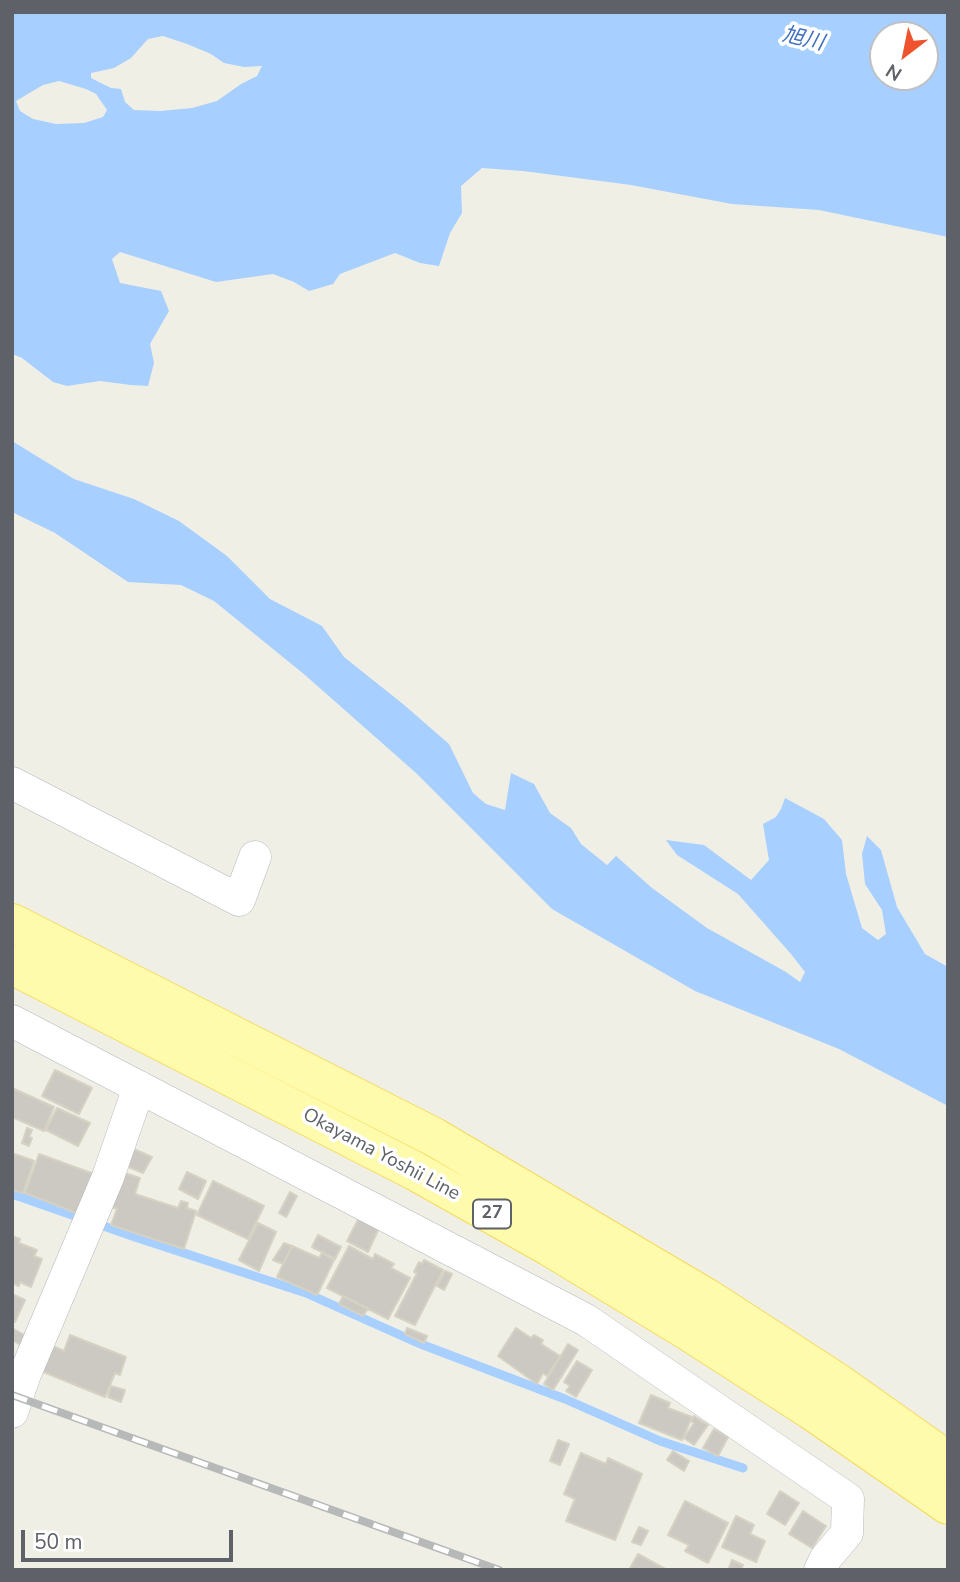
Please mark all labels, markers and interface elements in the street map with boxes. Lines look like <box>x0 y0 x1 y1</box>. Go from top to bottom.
north arrow <box>869 21 939 91</box>
water label: 旭川 <box>780 23 826 57</box>
text: N <box>881 57 907 87</box>
street label: Okayama Yoshii Line <box>299 1104 463 1206</box>
road number: 27 <box>473 1199 511 1228</box>
scale bar <box>24 1516 236 1560</box>
text: 50 m <box>34 1528 83 1556</box>

